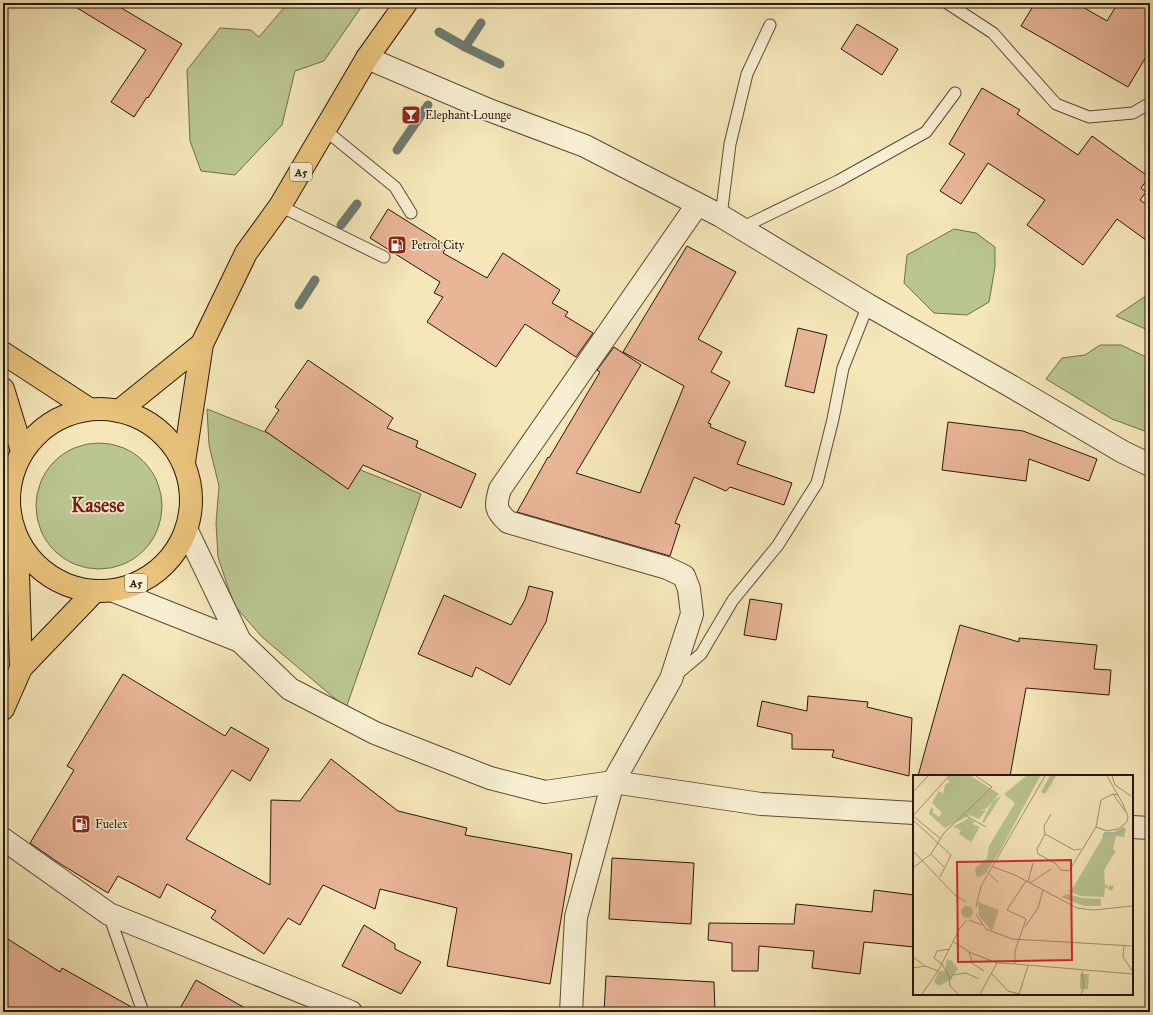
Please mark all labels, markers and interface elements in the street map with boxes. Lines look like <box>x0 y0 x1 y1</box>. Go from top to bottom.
bar icon: Elephant Lounge <box>400 104 422 126</box>
place label: Elephant Lounge <box>425 108 511 123</box>
road number: A5 <box>290 163 312 181</box>
fuel station icon: Petrol City <box>386 234 408 256</box>
place label: Petrol City <box>411 238 465 252</box>
district label: Kasese <box>71 493 126 517</box>
road number: A5 <box>125 574 147 592</box>
inset map <box>913 775 1133 995</box>
fuel station icon: Fuelex <box>70 813 92 835</box>
place label: Fuelex <box>95 817 128 831</box>

